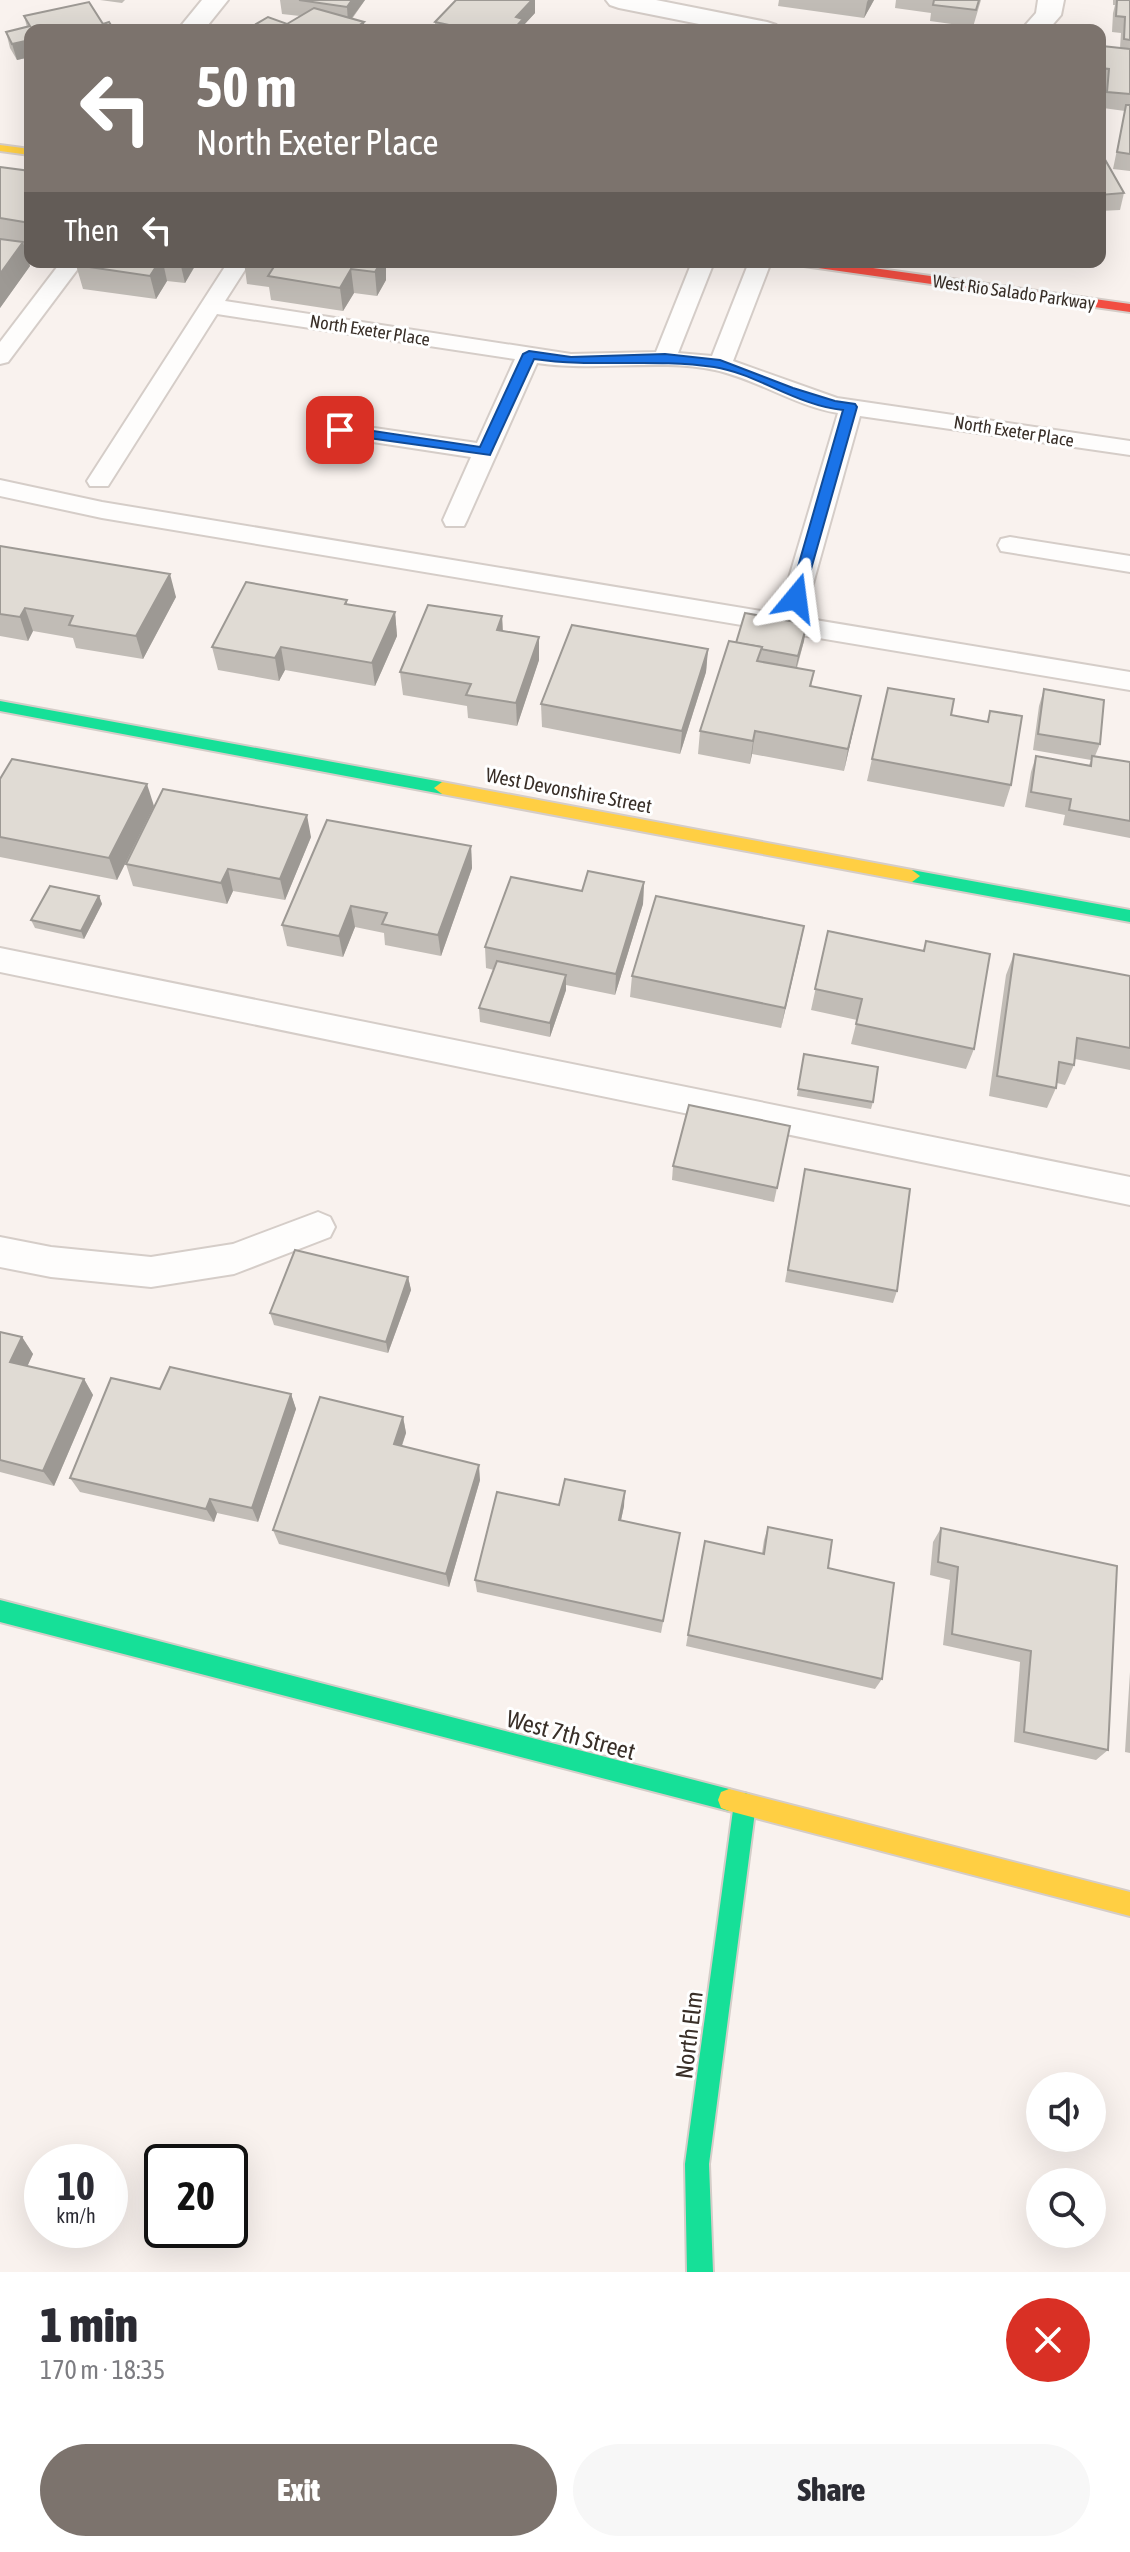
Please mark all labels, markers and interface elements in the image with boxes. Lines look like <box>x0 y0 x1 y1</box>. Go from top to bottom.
text: 50 m <box>196 55 297 119</box>
icon: left <box>64 56 168 160</box>
text: North Exeter Place <box>196 121 439 163</box>
icon: left <box>135 208 179 252</box>
text: Then <box>64 213 119 247</box>
street label: West Rio Salado Parkway <box>931 270 1097 314</box>
street label: North Exeter Place <box>308 310 432 350</box>
pin <box>306 396 374 464</box>
icon: arrive <box>318 408 362 452</box>
street label: North Exeter Place <box>952 411 1076 451</box>
position arrow <box>754 556 838 640</box>
street label: West Devonshire Street <box>484 763 654 817</box>
street label: West 7th Street <box>504 1705 638 1765</box>
street label: North Elm <box>670 1990 708 2080</box>
map controls <box>1026 2072 1106 2248</box>
button: sound <box>1026 2072 1106 2152</box>
speed limit sign: 20 <box>144 2144 248 2248</box>
text: 10 <box>57 2163 95 2208</box>
button: search <box>1026 2168 1106 2248</box>
text: km/h <box>56 2204 96 2227</box>
text: 1 min <box>40 2297 138 2352</box>
button: close <box>1006 2298 1090 2382</box>
text: 170 m · 18:35 <box>40 2355 165 2385</box>
button: Exit <box>40 2444 557 2536</box>
button: Share <box>573 2444 1090 2536</box>

